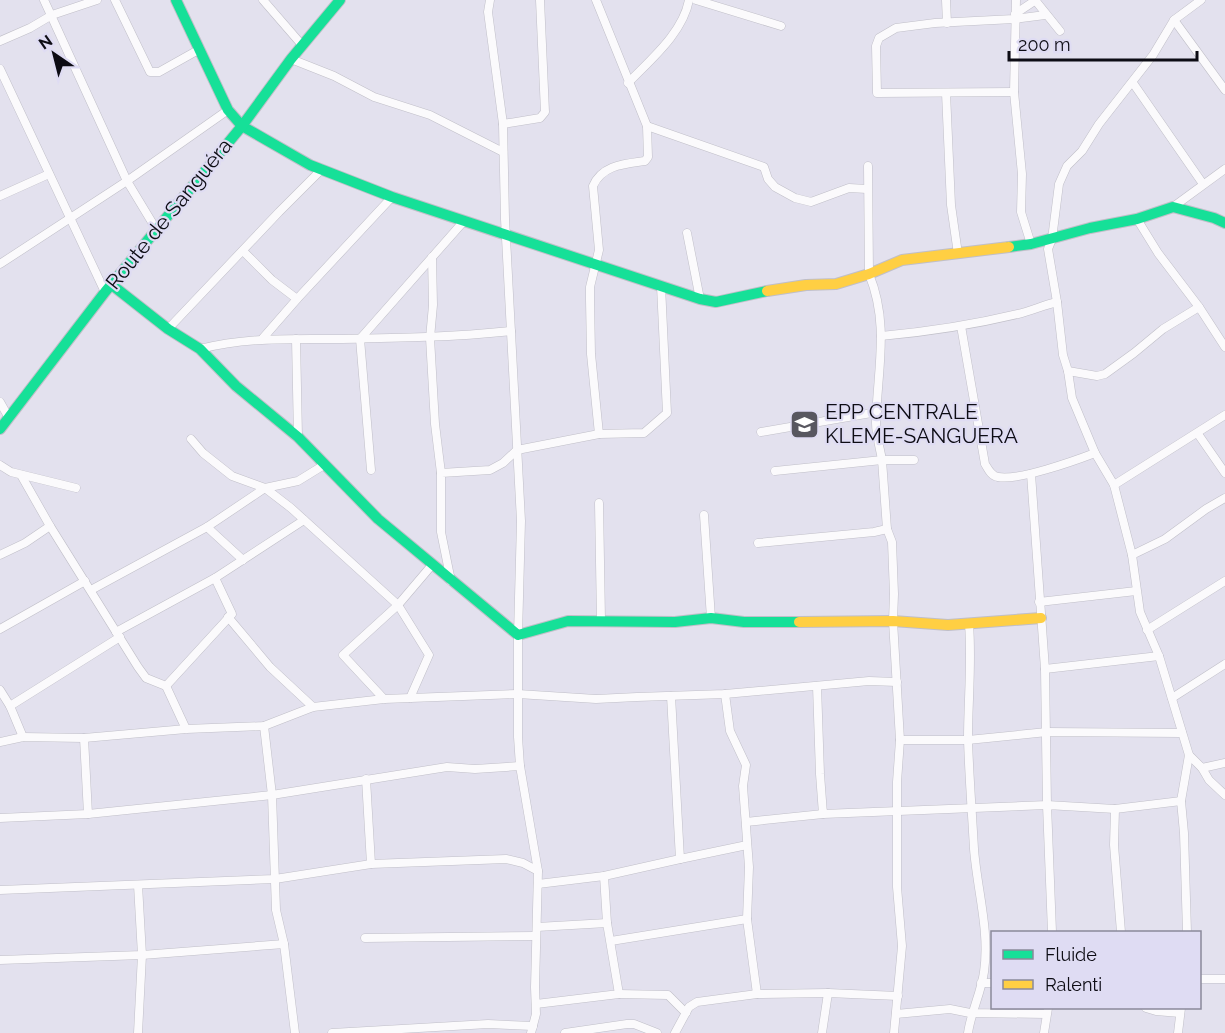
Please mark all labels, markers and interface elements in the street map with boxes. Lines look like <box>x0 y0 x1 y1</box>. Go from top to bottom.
north arrow <box>24 24 84 84</box>
scale bar <box>1009 24 1196 62</box>
text: N <box>35 31 56 53</box>
text: 200 m <box>1018 34 1071 55</box>
street label: Route de Sanguéra <box>100 133 237 294</box>
place label: EPP CENTRALE KLEME-SANGUERA <box>825 399 1018 448</box>
school or university icon: EPP CENTRALE KLEME-SANGUERA <box>788 408 820 440</box>
legend <box>991 931 1201 1009</box>
text: Fluide <box>1045 944 1097 965</box>
text: Ralenti <box>1045 974 1102 995</box>

